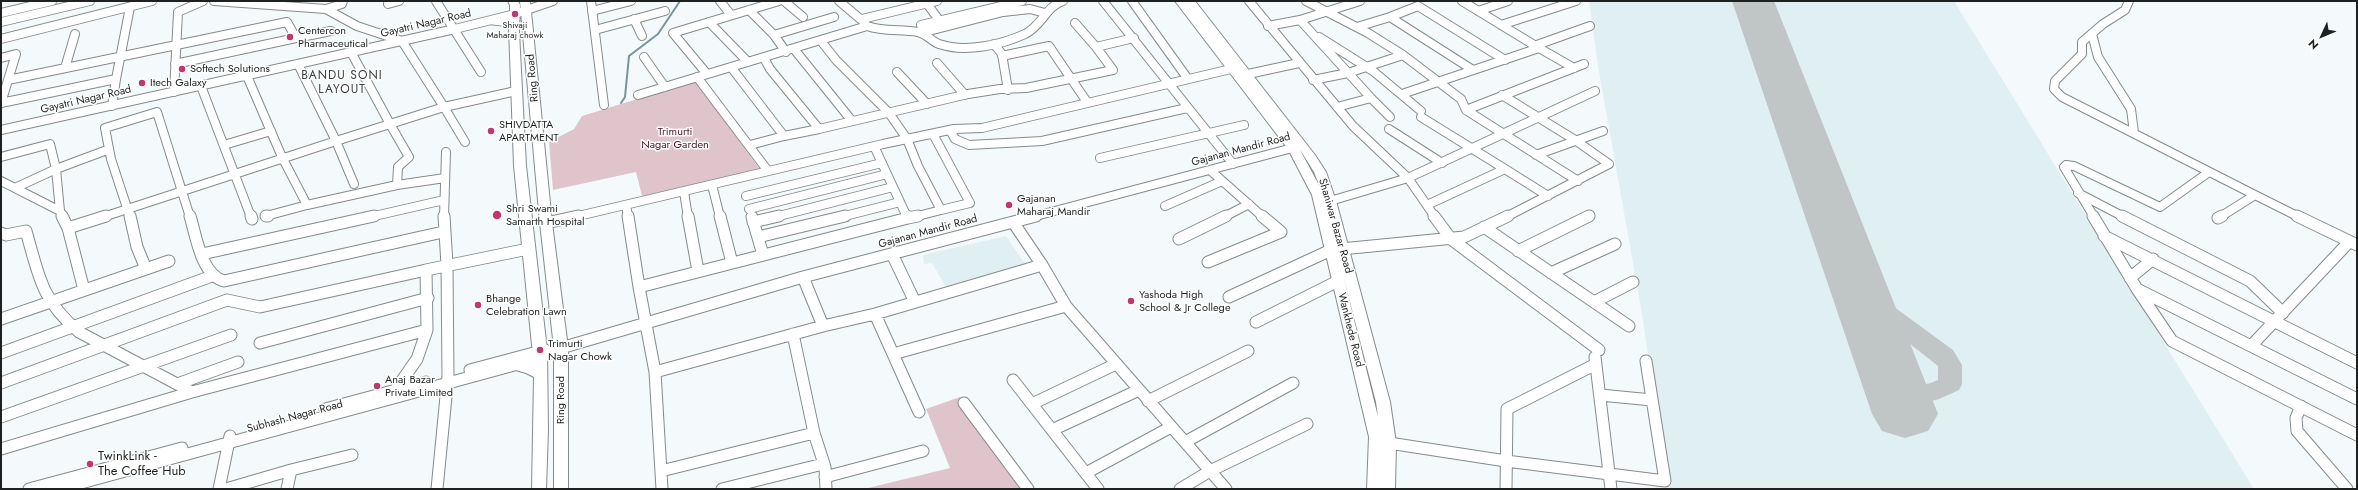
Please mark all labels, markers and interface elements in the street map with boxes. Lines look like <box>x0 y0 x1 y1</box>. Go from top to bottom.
street label: Gayatri Nagar Road <box>379 7 473 41</box>
marker: Shivaji Maharaj chowk <box>510 9 520 19</box>
north arrow <box>2302 16 2342 56</box>
place label: Shivaji Maharaj chowk <box>487 21 543 42</box>
place label: Centercon Pharmaceutical <box>298 24 368 50</box>
marker: Centercon Pharmaceutical <box>285 32 295 42</box>
text: N <box>2305 36 2322 53</box>
street label: Ring Road <box>524 53 542 103</box>
place label: Softech Solutions <box>190 62 270 76</box>
marker: Softech Solutions <box>177 64 187 74</box>
district label: BANDU SONI LAYOUT <box>301 69 383 97</box>
place label: Itech Galaxy <box>150 76 207 90</box>
marker: Itech Galaxy <box>137 78 147 88</box>
street label: Gayatri Nagar Road <box>39 83 133 117</box>
place label: SHIVDATTA APARTMENT <box>499 118 559 144</box>
park label: Trimurti Nagar Garden <box>641 125 709 151</box>
marker: SHIVDATTA APARTMENT <box>486 126 496 136</box>
street label: Gajanan Mandir Road <box>1190 130 1292 170</box>
street label: Shaniwar Bazar Road <box>1315 177 1355 275</box>
place label: Gajanan Maharaj Mandir <box>1017 192 1090 218</box>
marker: Gajanan Maharaj Mandir <box>1004 200 1014 210</box>
place label: Shri Swami Samarth Hospital <box>506 202 585 228</box>
marker: Shri Swami Samarth Hospital <box>491 209 503 221</box>
street label: Gajanan Mandir Road <box>877 212 979 252</box>
place label: Yashoda High School & Jr College <box>1139 288 1231 314</box>
street label: Wankhede Road <box>1334 291 1366 369</box>
place label: Bhange Celebration Lawn <box>486 292 567 318</box>
marker: Yashoda High School & Jr College <box>1126 296 1136 306</box>
marker: Bhange Celebration Lawn <box>473 300 483 310</box>
place label: Trimurti Nagar Chowk <box>548 337 612 363</box>
marker: Trimurti Nagar Chowk <box>535 345 545 355</box>
place label: Anaj Bazar Private Limited <box>385 373 453 399</box>
street label: Ring Road <box>554 376 568 424</box>
marker: Anaj Bazar Private Limited <box>372 381 382 391</box>
street label: Subhash Nagar Road <box>246 398 344 436</box>
place label: TwinkLink - The Coffee Hub <box>98 449 186 480</box>
marker: TwinkLink - The Coffee Hub <box>85 459 95 469</box>

